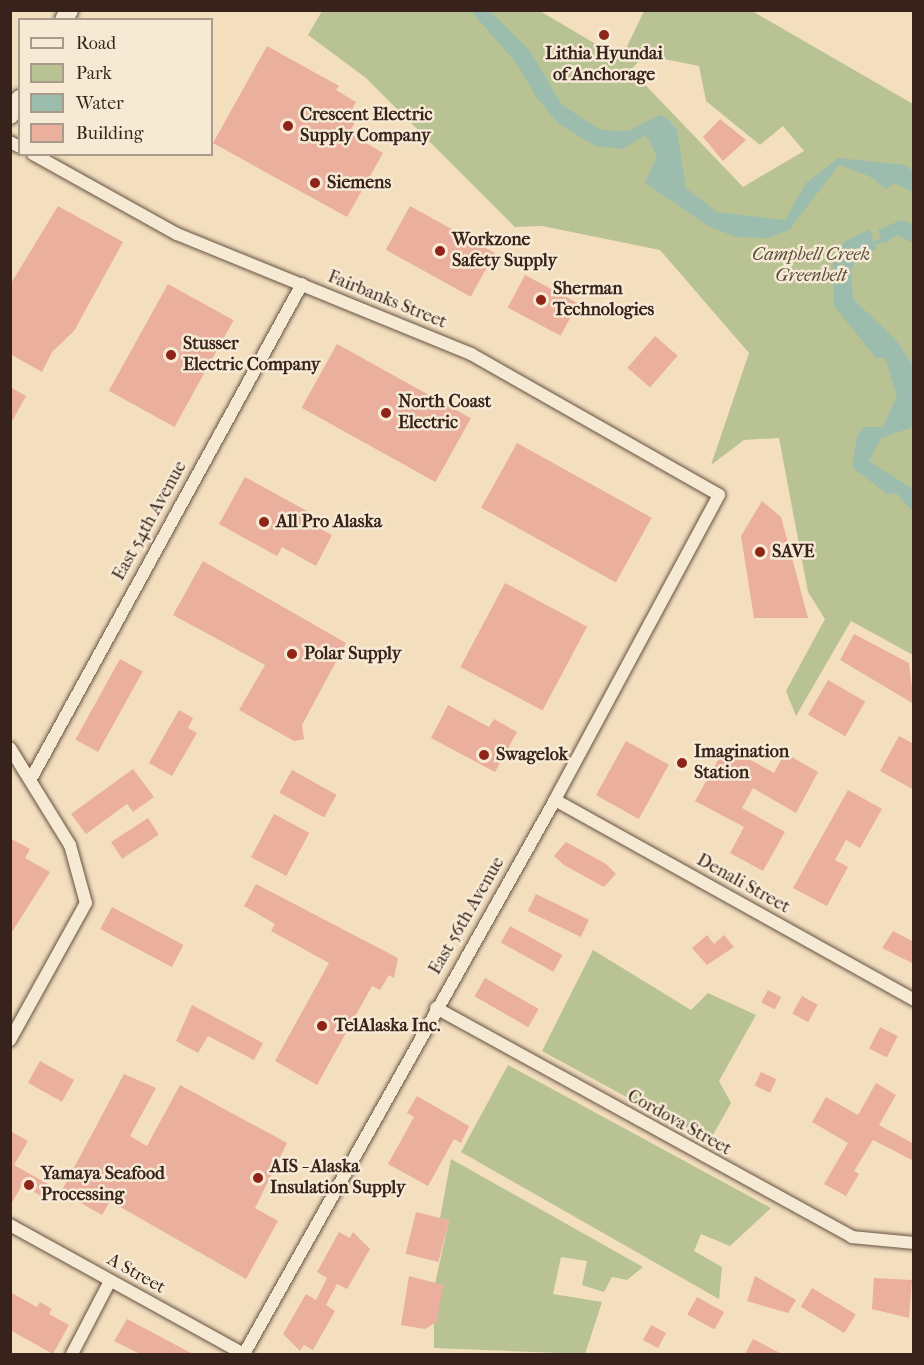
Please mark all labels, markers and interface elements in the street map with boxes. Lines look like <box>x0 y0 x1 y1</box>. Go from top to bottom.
legend <box>18 18 213 156</box>
marker: Lithia Hyundai of Anchorage <box>597 28 611 42</box>
text: Road <box>76 33 116 54</box>
place label: Lithia Hyundai of Anchorage <box>545 44 663 86</box>
text: Park <box>76 63 112 84</box>
text: Water <box>76 93 124 114</box>
place label: Crescent Electric Supply Company <box>300 105 432 148</box>
marker: Crescent Electric Supply Company <box>281 119 295 133</box>
text: Building <box>76 123 143 144</box>
place label: Siemens <box>327 172 391 194</box>
marker: Siemens <box>308 176 322 190</box>
place label: Workzone Safety Supply <box>452 230 557 272</box>
marker: Workzone Safety Supply <box>433 244 447 258</box>
park label: Campbell Creek Greenbelt <box>752 245 870 288</box>
street label: Fairbanks Street <box>324 266 450 334</box>
place label: Sherman Technologies <box>553 279 654 322</box>
marker: Sherman Technologies <box>534 293 548 307</box>
place label: Stusser Electric Company <box>183 334 320 376</box>
marker: Stusser Electric Company <box>164 348 178 362</box>
place label: North Coast Electric <box>398 392 491 434</box>
marker: North Coast Electric <box>379 406 393 420</box>
street label: East 54th Avenue <box>108 458 192 584</box>
place label: All Pro Alaska <box>276 511 382 533</box>
marker: All Pro Alaska <box>257 515 271 529</box>
place label: SAVE <box>772 541 815 563</box>
marker: SAVE <box>753 545 767 559</box>
place label: Polar Supply <box>304 643 401 665</box>
marker: Polar Supply <box>285 647 299 661</box>
place label: Imagination Station <box>694 742 789 784</box>
place label: Swagelok <box>496 744 568 766</box>
marker: Swagelok <box>477 748 491 762</box>
marker: Imagination Station <box>675 756 689 770</box>
street label: Denali Street <box>693 850 793 918</box>
street label: East 56th Avenue <box>425 853 509 979</box>
place label: TelAlaska Inc. <box>334 1015 440 1037</box>
marker: TelAlaska Inc. <box>315 1019 329 1033</box>
street label: Cordova Street <box>623 1086 735 1160</box>
place label: AIS - Alaska Insulation Supply <box>270 1157 406 1200</box>
place label: Yamaya Seafood Processing <box>41 1164 165 1206</box>
marker: AIS - Alaska Insulation Supply <box>251 1171 265 1185</box>
marker: Yamaya Seafood Processing <box>22 1178 36 1192</box>
street label: A Street <box>103 1249 169 1299</box>

